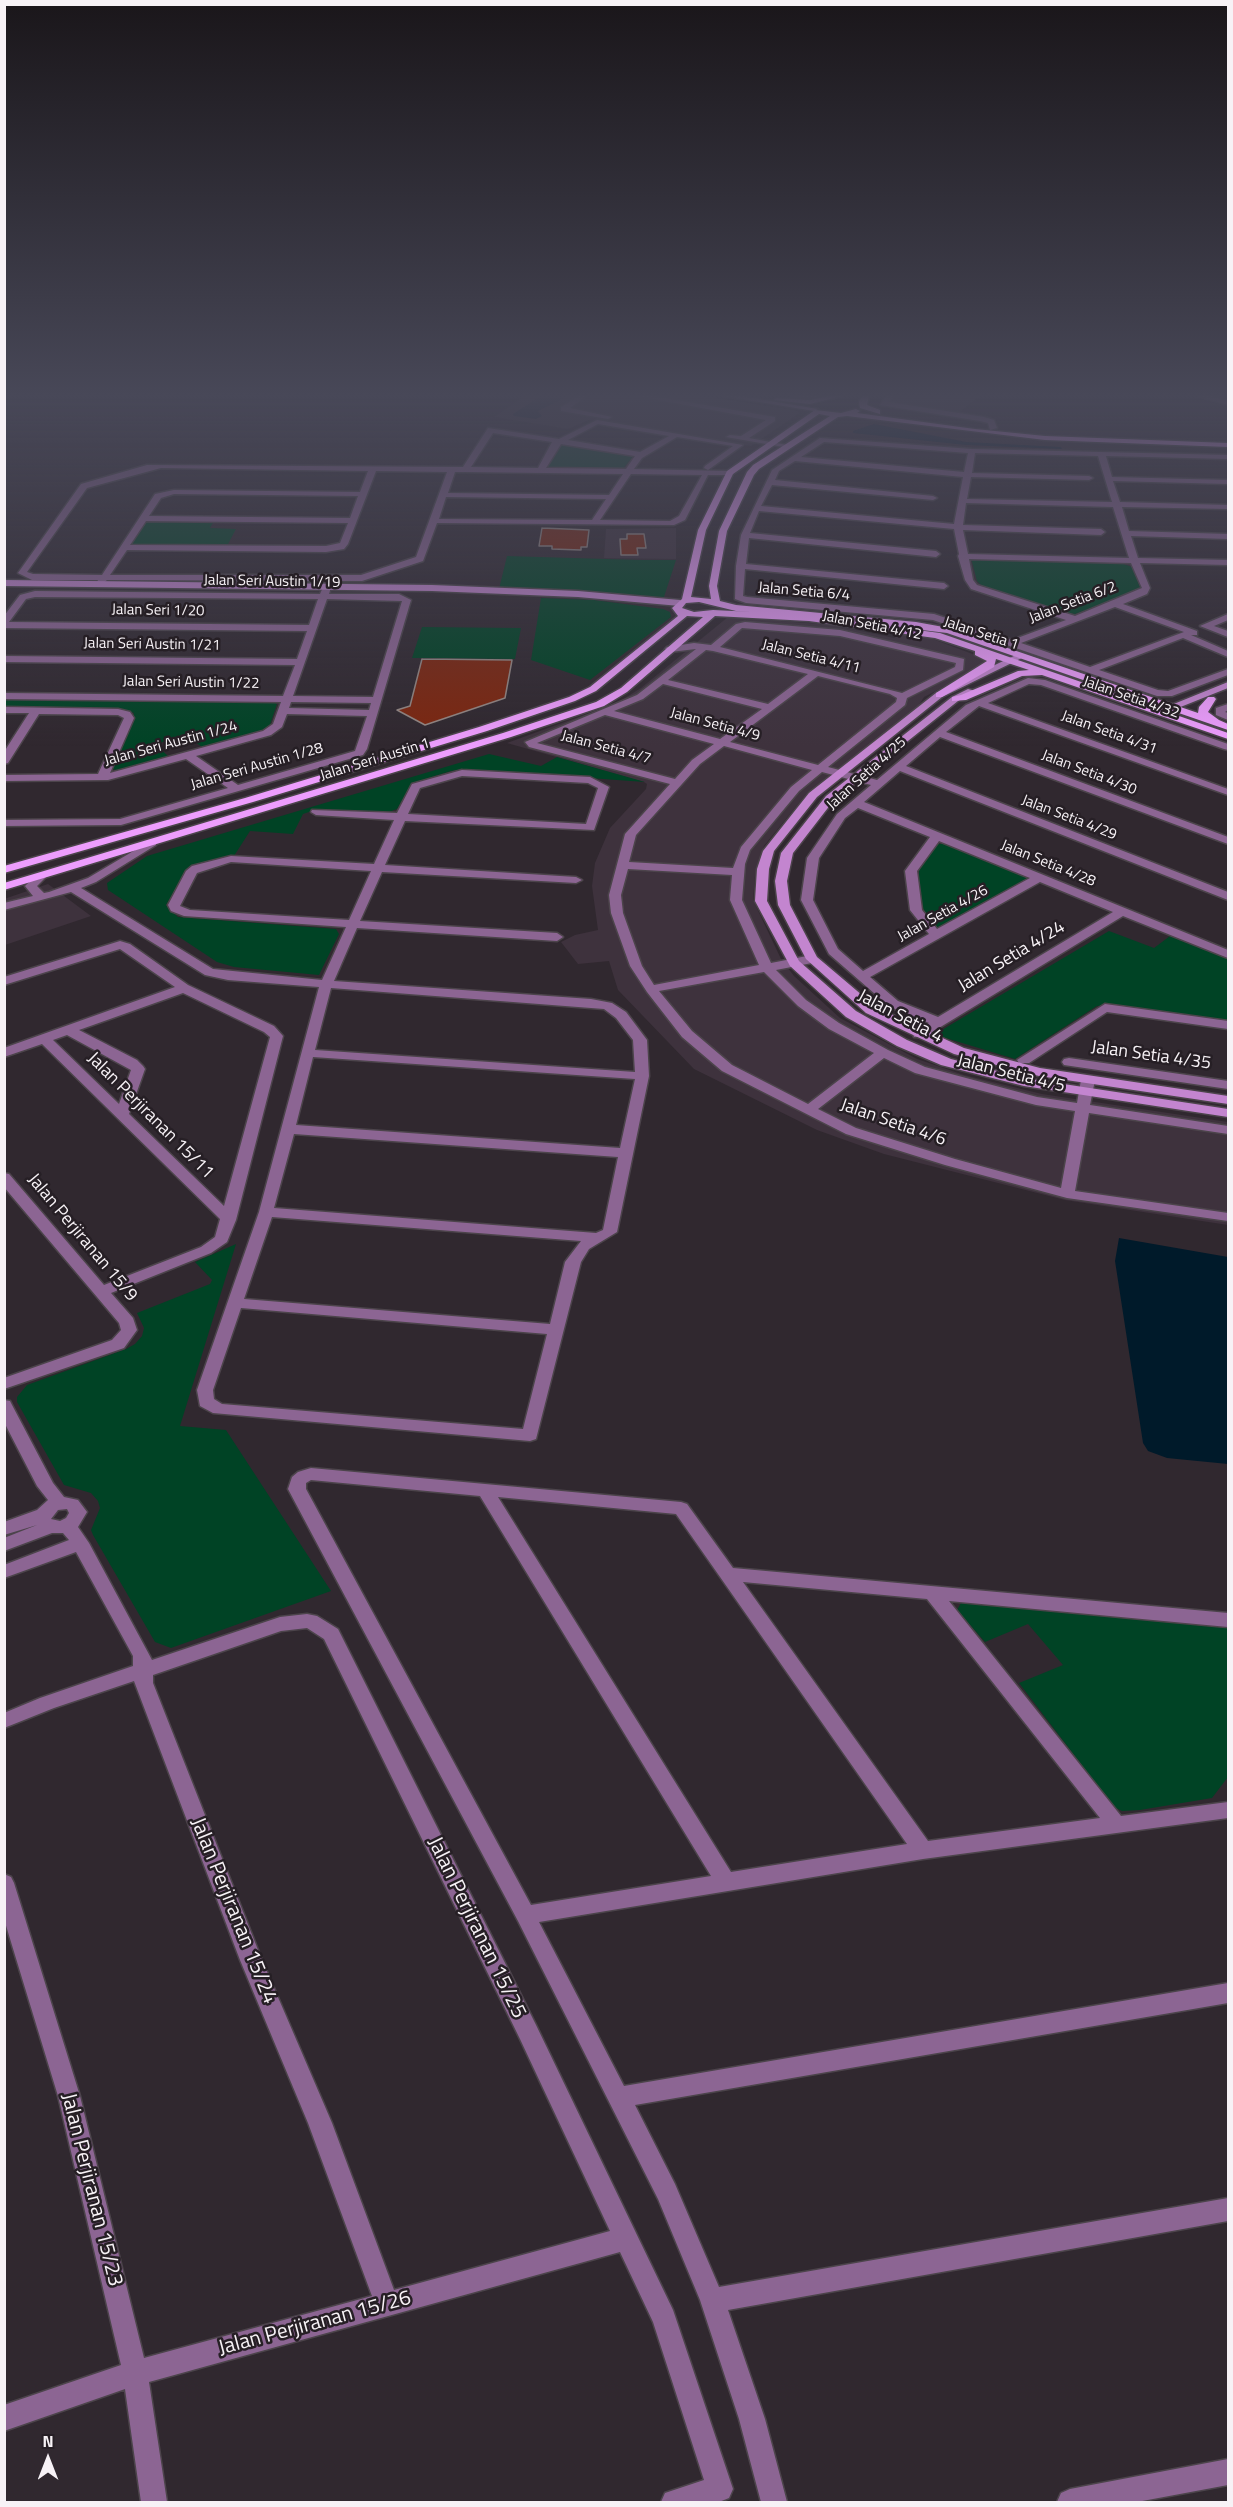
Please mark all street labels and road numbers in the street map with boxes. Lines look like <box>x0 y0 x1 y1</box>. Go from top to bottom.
street label: Jalan Seri Austin 1/19 <box>203 572 341 592</box>
street label: Jalan Setia 6/2 <box>1027 578 1119 628</box>
street label: Jalan Setia 6/4 <box>757 579 851 605</box>
street label: Jalan Seri 1/20 <box>111 601 205 621</box>
street label: Jalan Setia 4/12 <box>821 608 923 644</box>
street label: Jalan Setia 1 <box>941 613 1021 655</box>
street label: Jalan Seri Austin 1/21 <box>83 635 221 655</box>
street label: Jalan Setia 4/11 <box>760 636 862 678</box>
street label: Jalan Seri Austin 1/22 <box>122 673 260 693</box>
street label: Jalan Setia 4/32 <box>1081 673 1181 723</box>
street label: Jalan Setia 4/9 <box>668 704 762 746</box>
street label: Jalan Setia 4/31 <box>1059 707 1159 759</box>
street label: Jalan Seri Austin 1/24 <box>103 718 239 770</box>
street label: Jalan Setia 4/7 <box>559 727 653 769</box>
street label: Jalan Setia 4/25 <box>824 734 910 814</box>
street label: Jalan Seri Austin 1 <box>318 735 432 785</box>
street label: Jalan Seri Austin 1/28 <box>189 739 325 795</box>
street label: Jalan Setia 4/30 <box>1039 747 1139 799</box>
street label: Jalan Setia 4/29 <box>1019 792 1119 844</box>
street label: Jalan Setia 4/28 <box>998 837 1098 891</box>
street label: Jalan Setia 4/26 <box>895 882 991 946</box>
street label: Jalan Setia 4/24 <box>955 917 1069 997</box>
street label: Jalan Setia 4 <box>854 986 946 1048</box>
street label: Jalan Setia 4/35 <box>1090 1037 1212 1075</box>
street label: Jalan Perjiranan 15/11 <box>82 1048 218 1184</box>
street label: Jalan Setia 4/5 <box>955 1050 1067 1098</box>
street label: Jalan Setia 4/6 <box>837 1095 949 1151</box>
street label: Jalan Perjiranan 15/9 <box>22 1170 142 1306</box>
street label: Jalan Perjiranan 15/24 <box>184 1814 282 2008</box>
street label: Jalan Perjiranan 15/25 <box>421 1833 531 2023</box>
street label: Jalan Perjiranan 15/23 <box>55 2091 127 2289</box>
street label: Jalan Perjiranan 15/26 <box>216 2286 414 2362</box>

